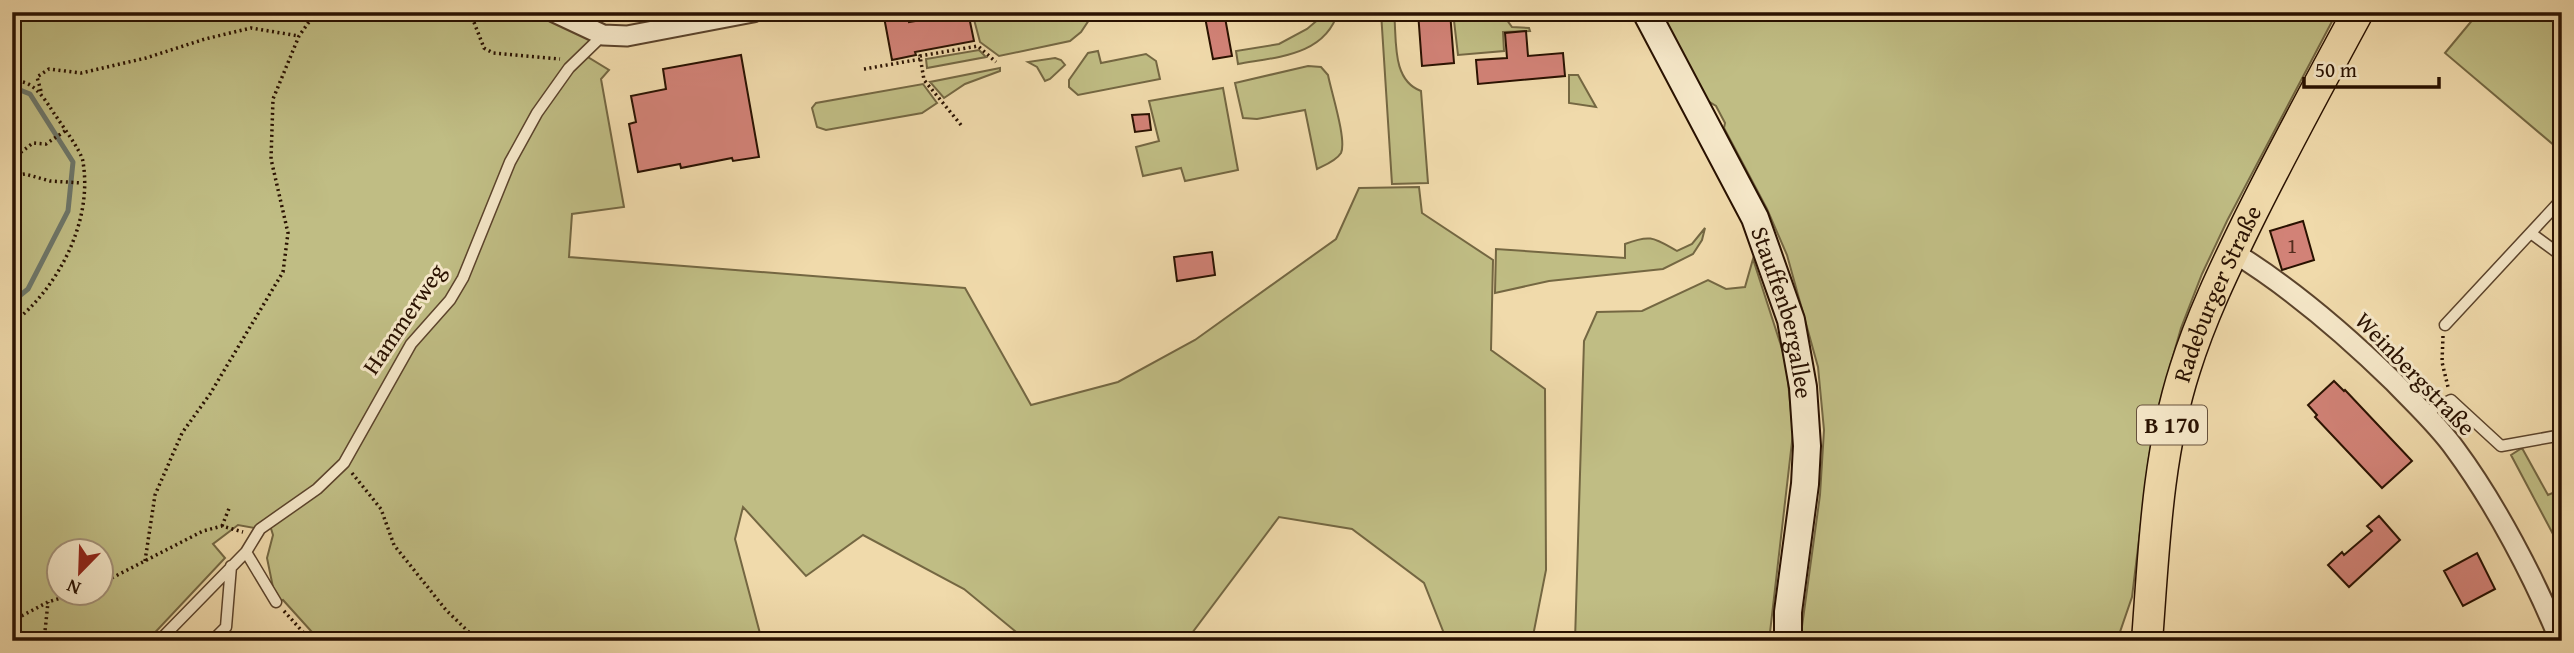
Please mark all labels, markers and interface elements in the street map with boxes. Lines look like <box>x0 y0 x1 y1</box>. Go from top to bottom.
scale bar <box>2304 46 2439 90</box>
text: 50 m <box>2315 54 2357 85</box>
street label: Radeburger Straße <box>2164 199 2270 386</box>
street label: Stauffenbergallee <box>1742 222 1822 400</box>
house number: 1 <box>2287 230 2297 261</box>
street label: Hammerweg <box>353 256 454 381</box>
street label: Weinbergstraße <box>2347 304 2484 444</box>
road number: B 170 <box>2137 406 2207 444</box>
north arrow <box>46 538 116 608</box>
text: N <box>62 572 85 603</box>

